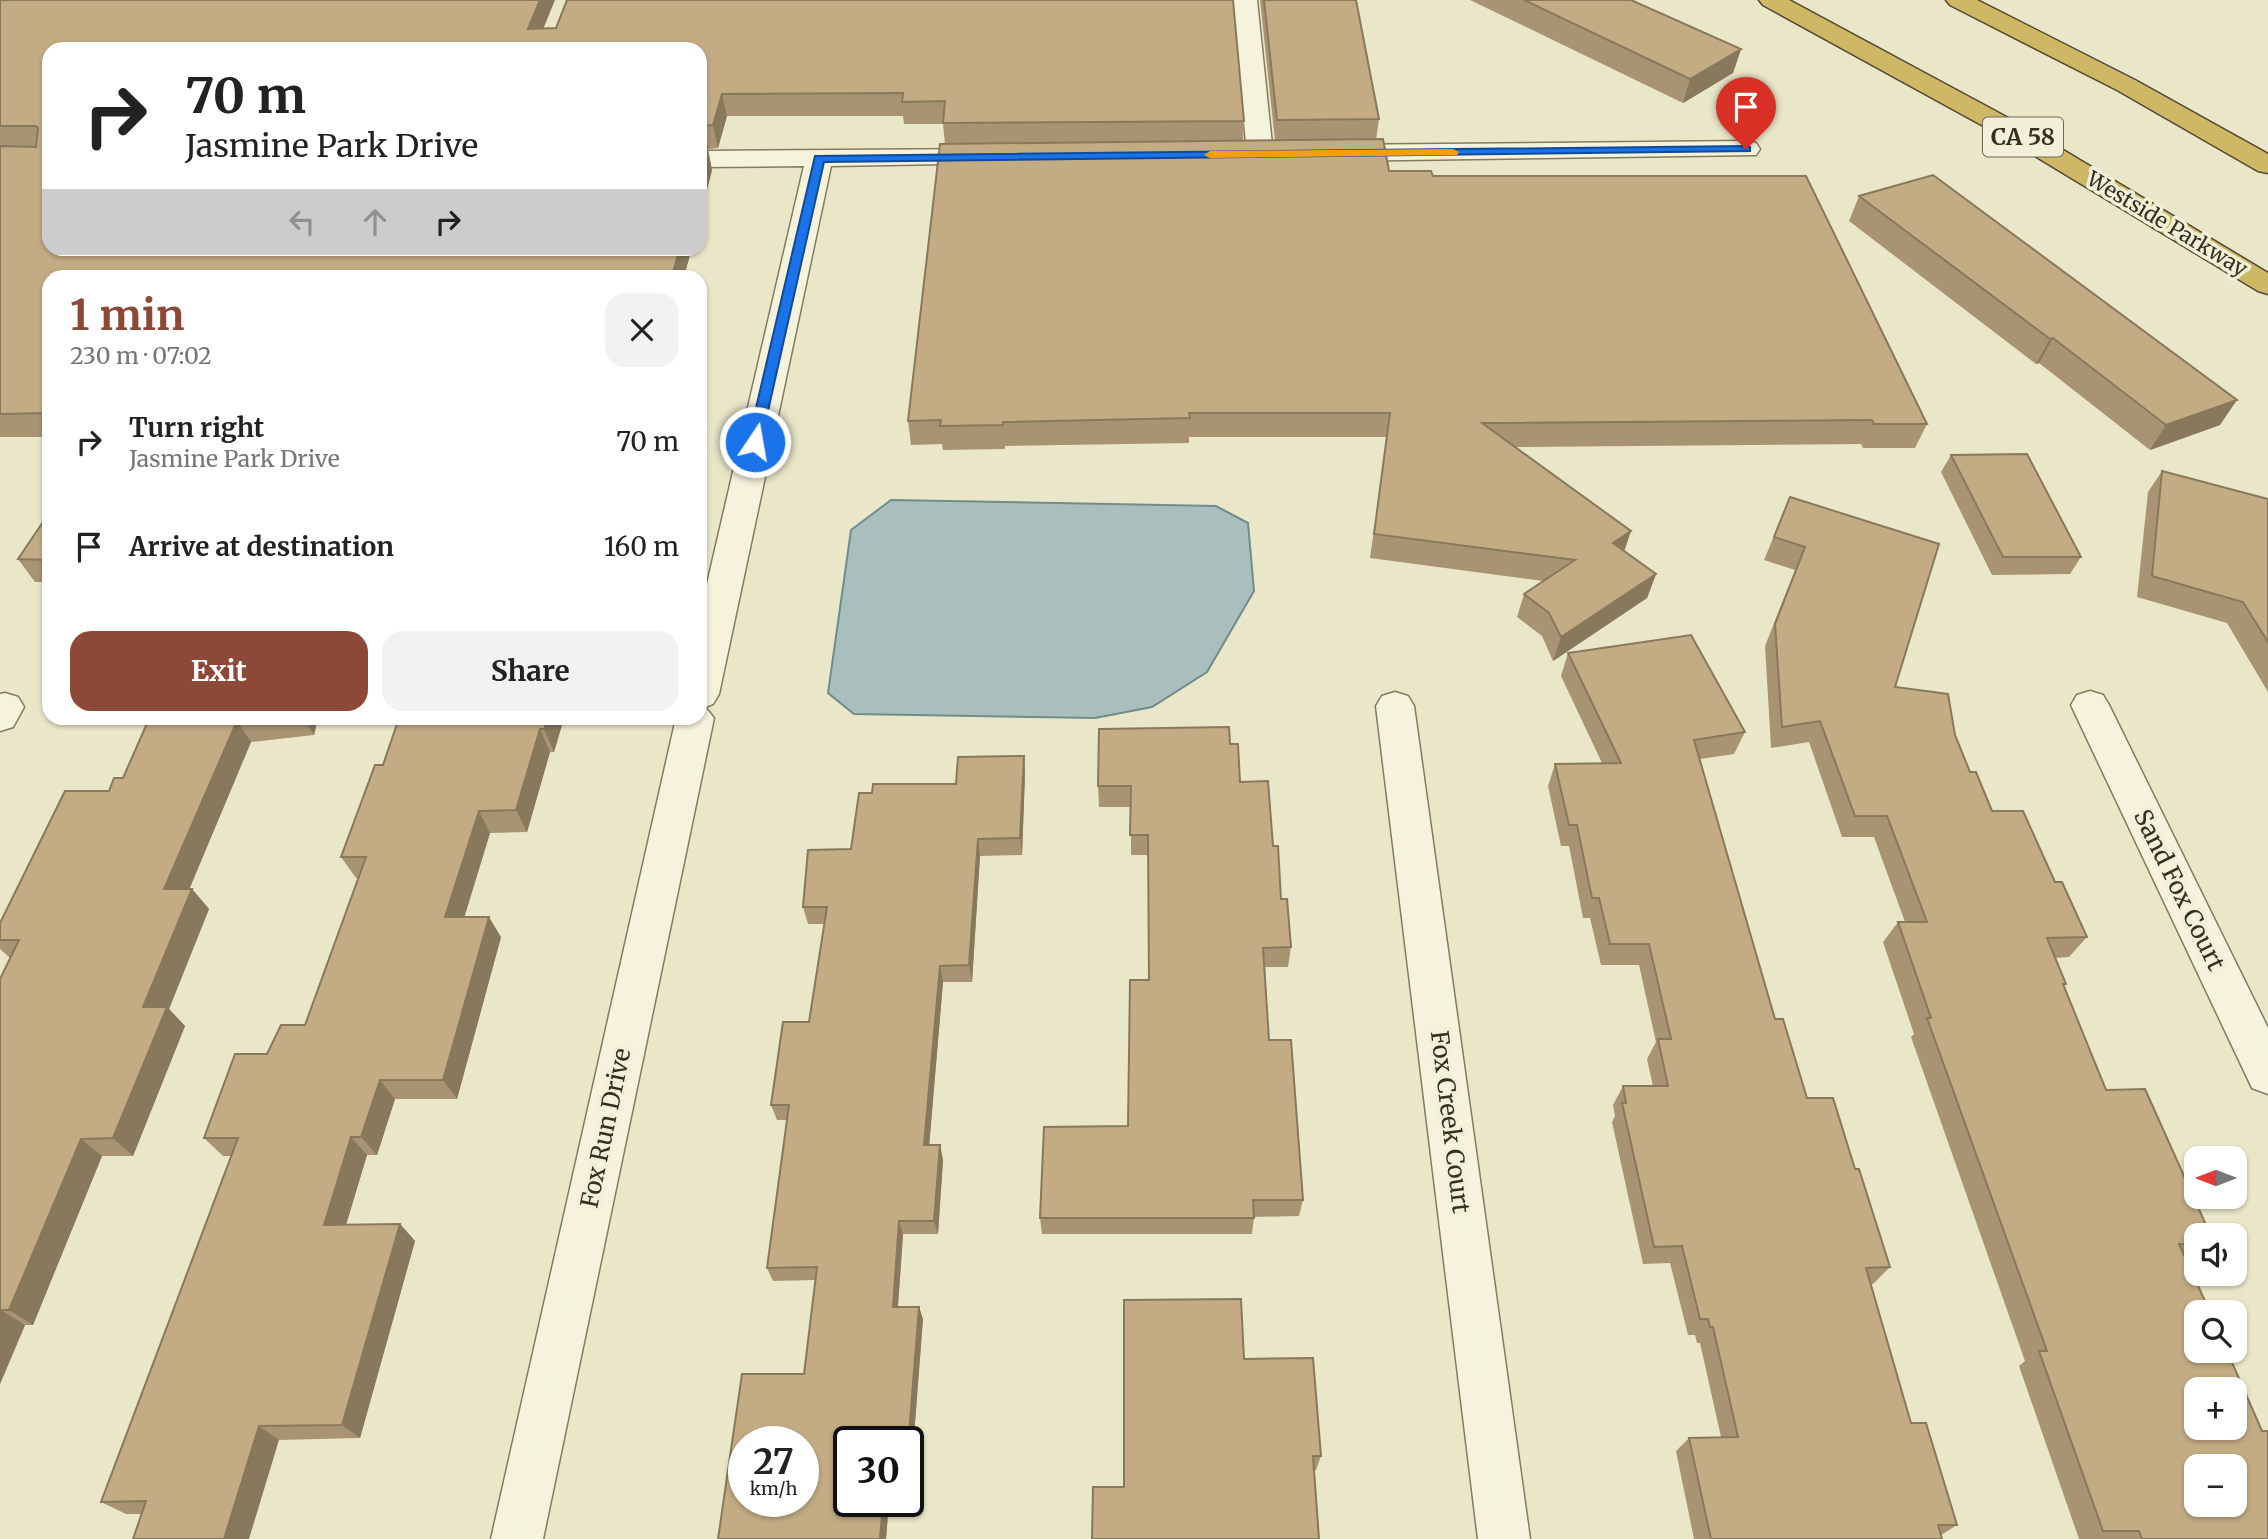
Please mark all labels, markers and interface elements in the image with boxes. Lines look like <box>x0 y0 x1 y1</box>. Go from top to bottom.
text: 70 m <box>185 65 306 126</box>
icon: right <box>70 70 161 161</box>
pin <box>1716 77 1776 149</box>
icon: arrive <box>1727 88 1765 126</box>
road number: CA 58 <box>1983 118 2063 156</box>
text: Jasmine Park Drive <box>185 126 478 166</box>
street label: Westside Parkway <box>2081 164 2253 283</box>
icon: left <box>283 203 321 241</box>
icon: ahead <box>356 203 394 241</box>
icon: right <box>429 203 467 241</box>
text: 1 min <box>70 289 184 341</box>
button: close <box>605 293 679 367</box>
text: 230 m · 07:02 <box>70 341 212 370</box>
position arrow <box>718 405 792 479</box>
text: Turn right <box>129 411 264 444</box>
icon: right <box>70 423 108 461</box>
text: 70 m <box>616 425 679 458</box>
text: Jasmine Park Drive <box>129 444 340 473</box>
icon: arrive <box>70 528 108 566</box>
text: Arrive at destination <box>129 530 394 563</box>
text: 160 m <box>604 530 679 563</box>
button: Exit <box>70 631 368 711</box>
button: Share <box>382 631 679 711</box>
street label: Sand Fox Court <box>2127 804 2232 976</box>
street label: Fox Creek Court <box>1424 1029 1477 1216</box>
street label: Fox Run Drive <box>573 1045 638 1211</box>
north arrow <box>2184 1146 2247 1209</box>
map controls <box>2184 1146 2247 1517</box>
button: sound <box>2184 1223 2247 1286</box>
button: search <box>2184 1300 2247 1363</box>
button: + <box>2184 1377 2247 1440</box>
speed limit sign: 30 <box>833 1426 924 1517</box>
text: 27 <box>753 1440 794 1484</box>
button: − <box>2184 1454 2247 1517</box>
text: km/h <box>750 1477 797 1500</box>

